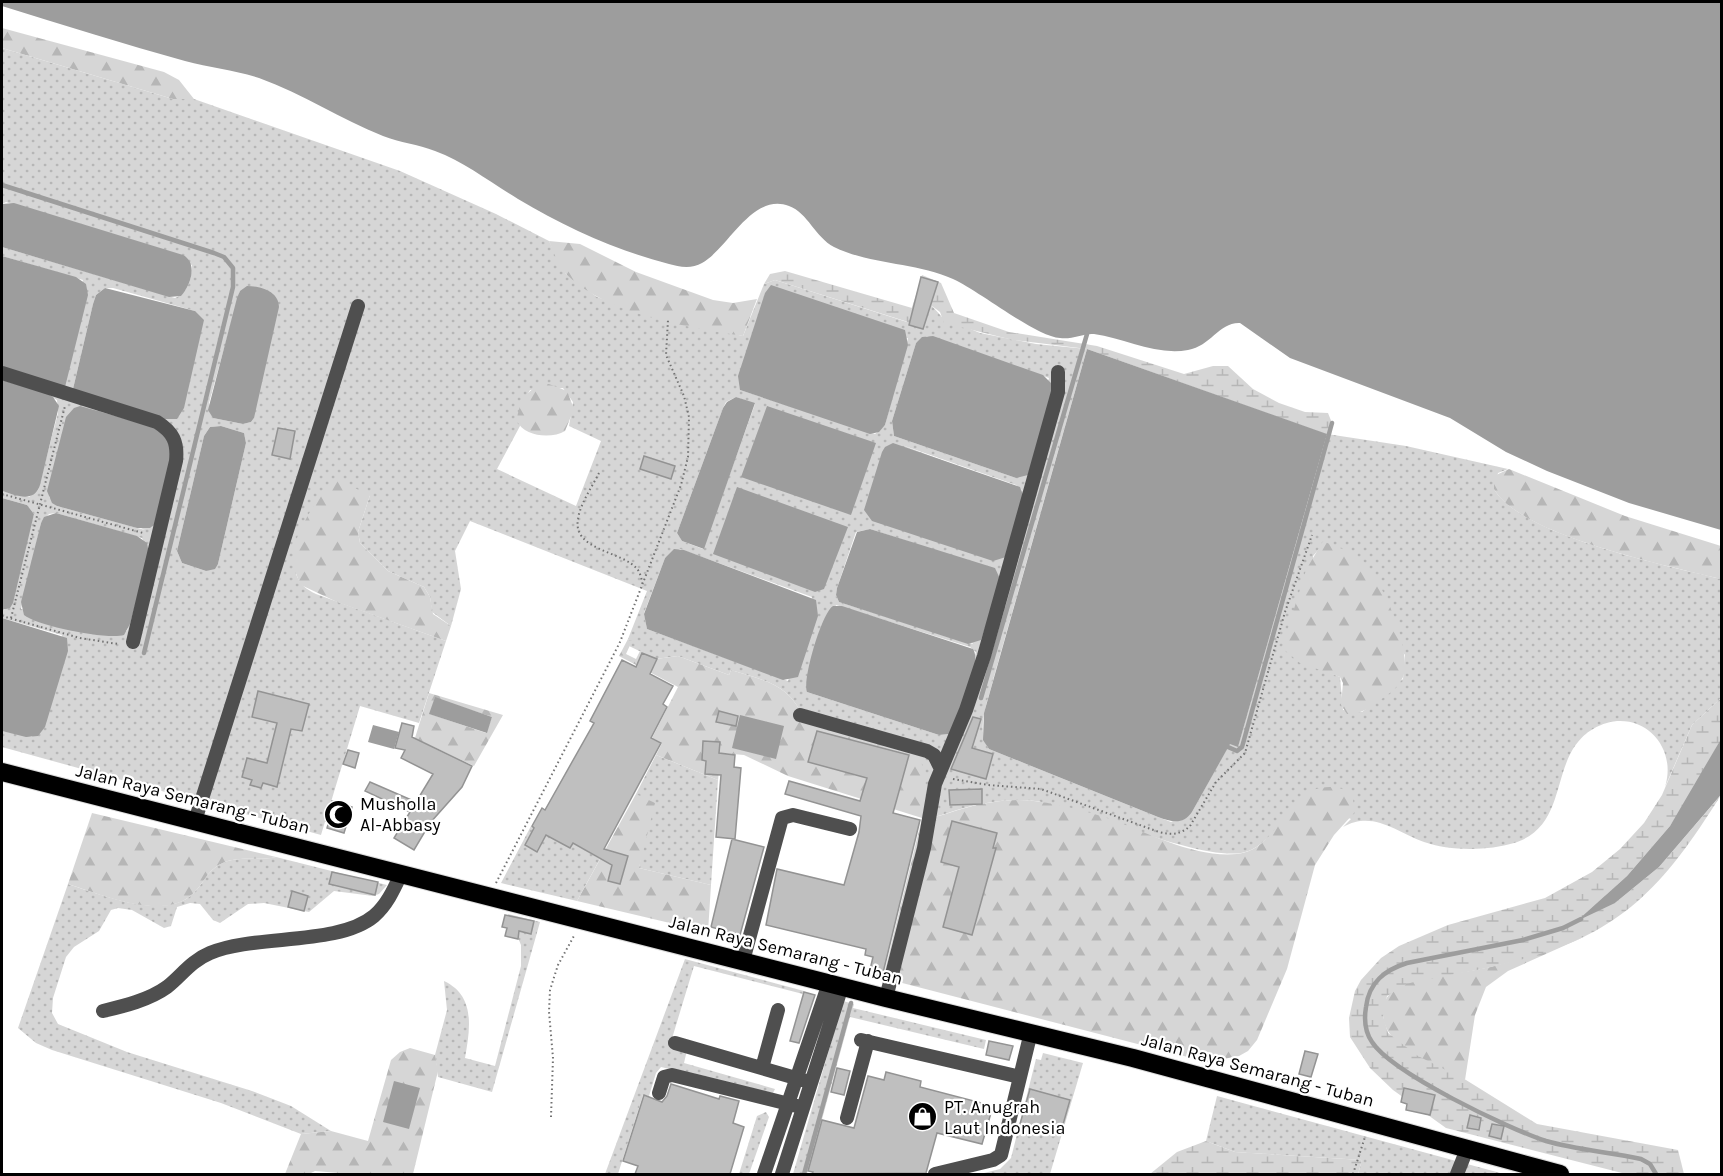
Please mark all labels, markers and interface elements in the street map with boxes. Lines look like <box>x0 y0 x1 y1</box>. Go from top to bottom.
street label: Jalan Raya Semarang - Tuban <box>74 759 312 839</box>
place label: Musholla Al-Abbasy <box>360 793 441 836</box>
mosque icon: Musholla Al-Abbasy <box>323 798 355 830</box>
street label: Jalan Raya Semarang - Tuban <box>667 910 905 990</box>
street label: Jalan Raya Semarang - Tuban <box>1139 1028 1377 1112</box>
place label: PT. Anugrah Laut Indonesia <box>944 1096 1066 1139</box>
shop icon: PT. Anugrah Laut Indonesia <box>907 1101 939 1133</box>

